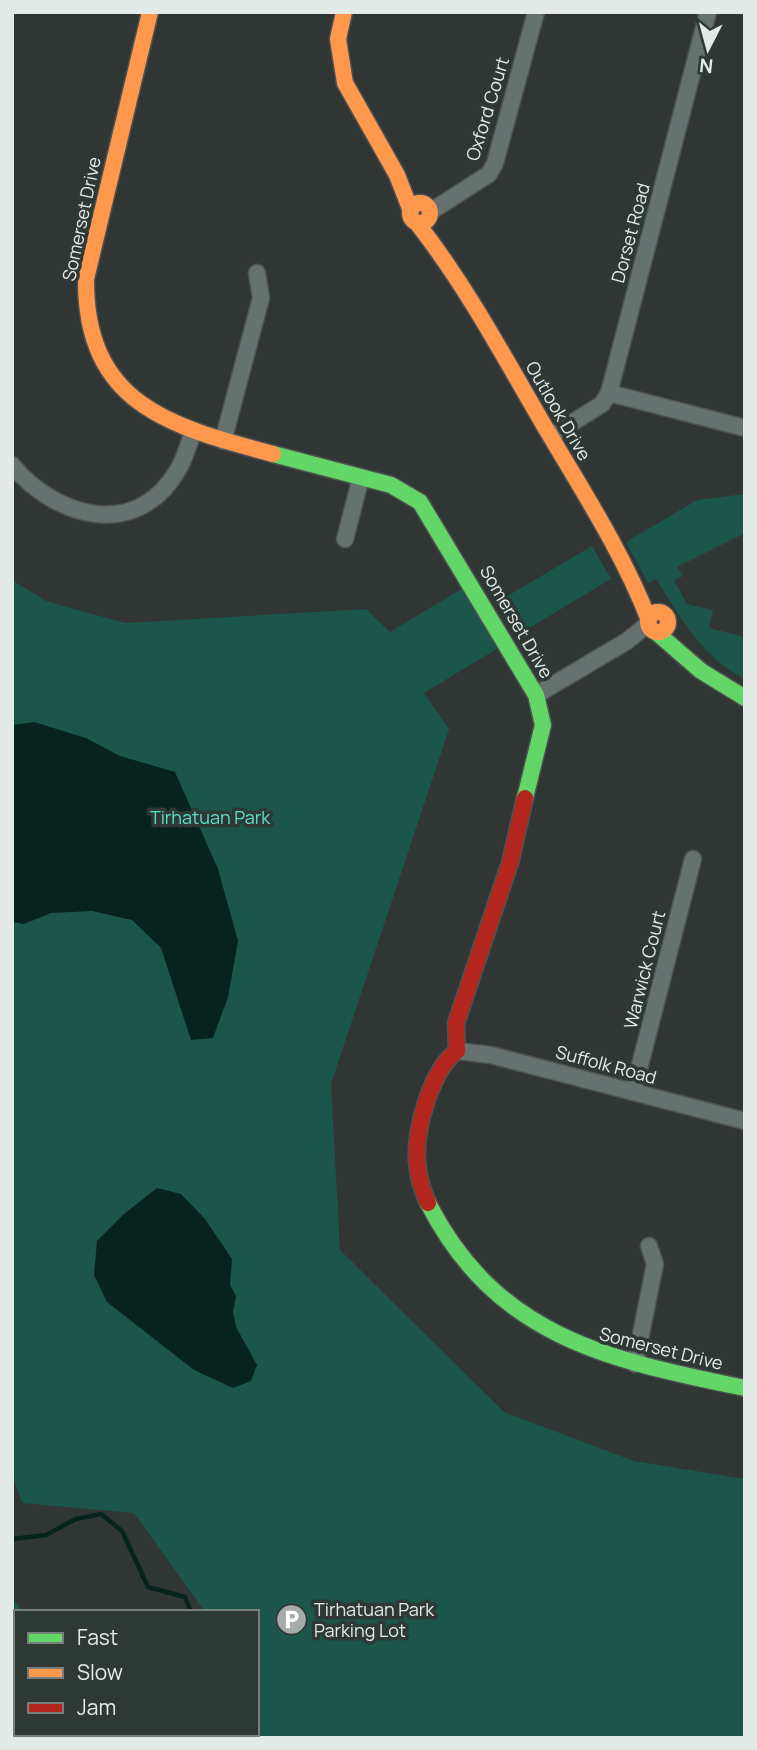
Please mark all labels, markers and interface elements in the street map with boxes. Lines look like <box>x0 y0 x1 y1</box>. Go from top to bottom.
north arrow <box>673 14 743 84</box>
text: N <box>698 52 714 80</box>
street label: Oxford Court <box>460 54 514 164</box>
street label: Somerset Drive <box>56 154 106 283</box>
street label: Dorset Road <box>605 180 655 285</box>
street label: Outlook Drive <box>521 356 597 465</box>
street label: Somerset Drive <box>475 561 559 682</box>
park label: Tirhatuan Park <box>150 805 271 829</box>
street label: Warwick Court <box>618 908 670 1031</box>
street label: Suffolk Road <box>553 1039 659 1089</box>
street label: Somerset Drive <box>597 1321 726 1375</box>
place label: Tirhatuan Park Parking Lot <box>314 1597 435 1642</box>
parking icon: Tirhatuan Park Parking Lot <box>274 1603 308 1637</box>
legend <box>14 1610 259 1736</box>
text: Fast <box>77 1623 118 1651</box>
text: Slow <box>77 1658 123 1686</box>
text: Jam <box>77 1693 116 1721</box>

